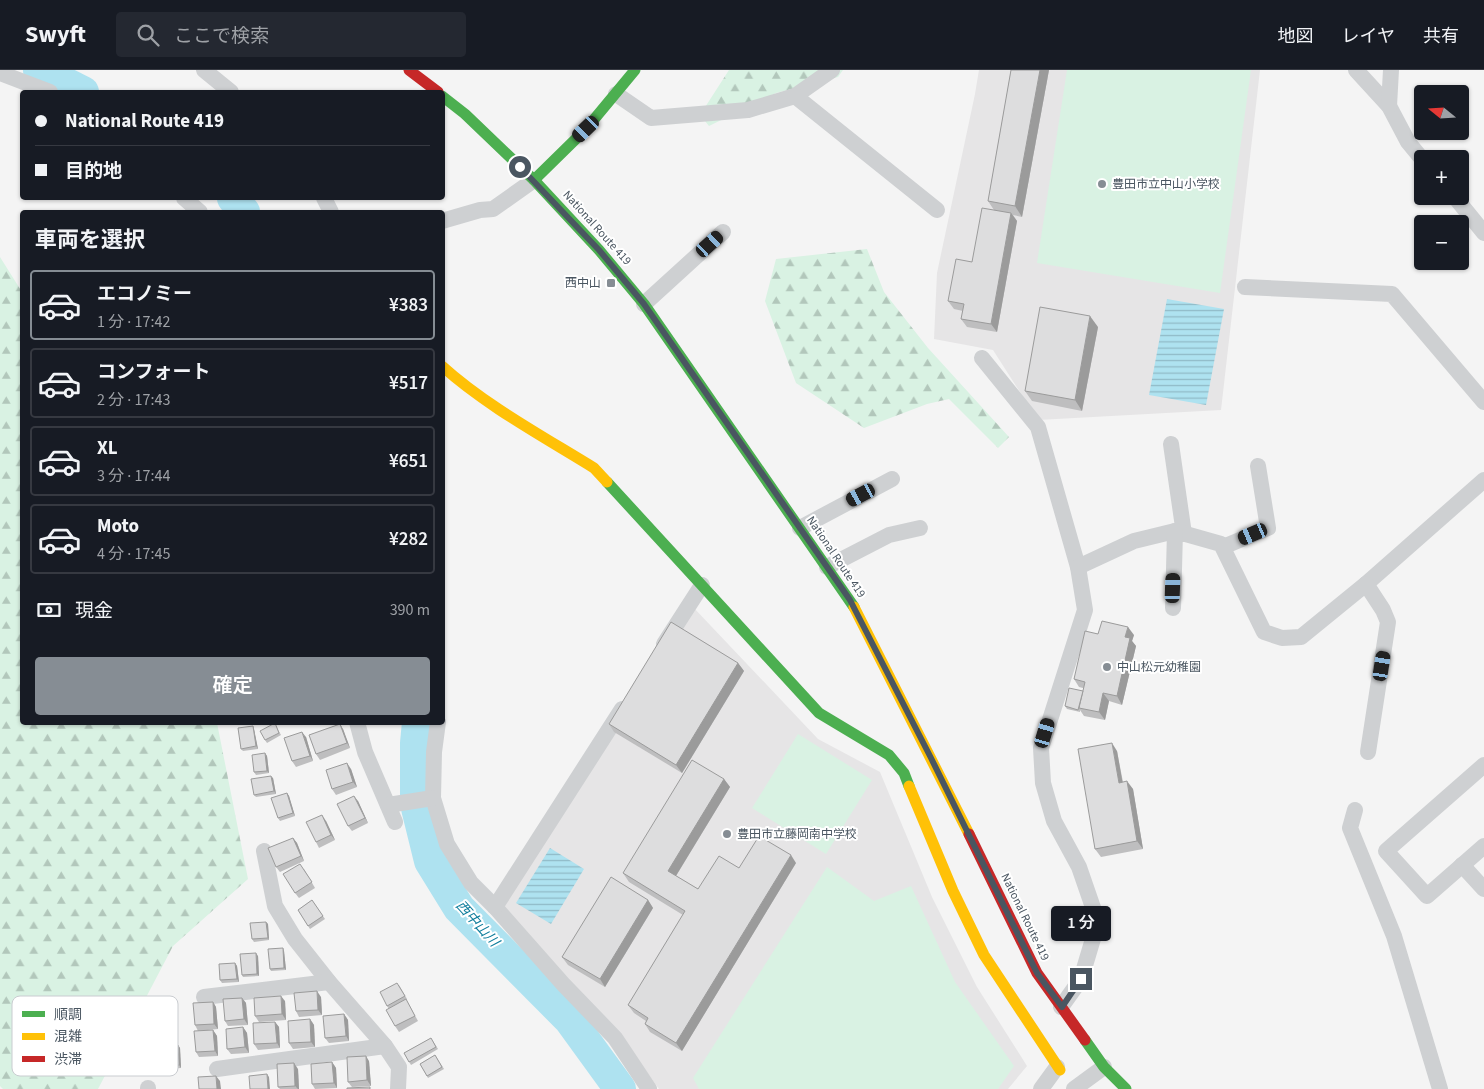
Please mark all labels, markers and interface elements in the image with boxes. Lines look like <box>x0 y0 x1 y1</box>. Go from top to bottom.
search box <box>116 12 466 57</box>
text: Swyft <box>25 17 86 52</box>
icon: search <box>134 21 162 49</box>
text: ここで検索 <box>174 23 269 50</box>
text: 地図 <box>1278 24 1314 49</box>
text: レイヤ <box>1342 24 1395 49</box>
text: 共有 <box>1423 24 1459 49</box>
north arrow <box>1414 85 1469 140</box>
map controls <box>1414 85 1469 270</box>
text: National Route 419 <box>65 108 224 135</box>
car <box>569 113 602 145</box>
button: + <box>1414 150 1469 205</box>
route start <box>509 156 531 178</box>
text: 目的地 <box>65 158 122 185</box>
place label: 豊田市立中山小学校 <box>1112 176 1220 193</box>
marker: 豊田市立中山小学校 <box>1096 178 1108 190</box>
street label: National Route 419 <box>559 187 635 269</box>
button: − <box>1414 215 1469 270</box>
text: 車両を選択 <box>35 224 145 256</box>
car <box>693 228 726 260</box>
place label: 西中山 <box>565 275 601 292</box>
marker: 西中山 <box>605 277 617 289</box>
text: エコノミー <box>97 281 192 308</box>
icon: car <box>37 283 82 328</box>
text: ¥383 <box>389 292 428 319</box>
text: 1 分 · 17:42 <box>97 311 170 333</box>
text: コンフォート <box>97 359 210 386</box>
icon: car <box>37 361 82 406</box>
text: ¥517 <box>389 370 428 397</box>
text: 2 分 · 17:43 <box>97 389 170 411</box>
text: XL <box>97 435 118 462</box>
icon: car <box>37 439 82 484</box>
text: ¥651 <box>389 448 428 475</box>
text: 3 分 · 17:44 <box>97 465 170 487</box>
car <box>844 481 877 509</box>
text: Moto <box>97 513 139 540</box>
street label: National Route 419 <box>802 513 870 601</box>
icon: car <box>37 517 82 562</box>
car <box>1236 521 1269 547</box>
text: ¥282 <box>389 526 428 553</box>
text: 4 分 · 17:45 <box>97 543 170 565</box>
car <box>1164 573 1181 603</box>
icon: cash <box>35 596 63 624</box>
text: 現金 <box>75 598 113 625</box>
text: 390 m <box>390 599 430 621</box>
car <box>1372 650 1391 682</box>
button: 確定 <box>35 657 430 715</box>
place label: 中山松元幼稚園 <box>1117 659 1201 676</box>
marker: 中山松元幼稚園 <box>1101 661 1113 673</box>
car <box>1033 716 1056 750</box>
place label: 豊田市立藤岡南中学校 <box>737 826 857 843</box>
marker: 豊田市立藤岡南中学校 <box>721 828 733 840</box>
street label: National Route 419 <box>997 871 1054 963</box>
water label: 西中山川 <box>451 897 505 953</box>
callout: 1 分 <box>1051 906 1111 942</box>
text: 1 分 <box>1067 912 1095 934</box>
route end <box>1070 968 1092 990</box>
legend <box>12 996 178 1076</box>
text: 順調 <box>54 1005 82 1025</box>
text: 混雑 <box>54 1027 82 1047</box>
text: 渋滞 <box>54 1050 82 1070</box>

